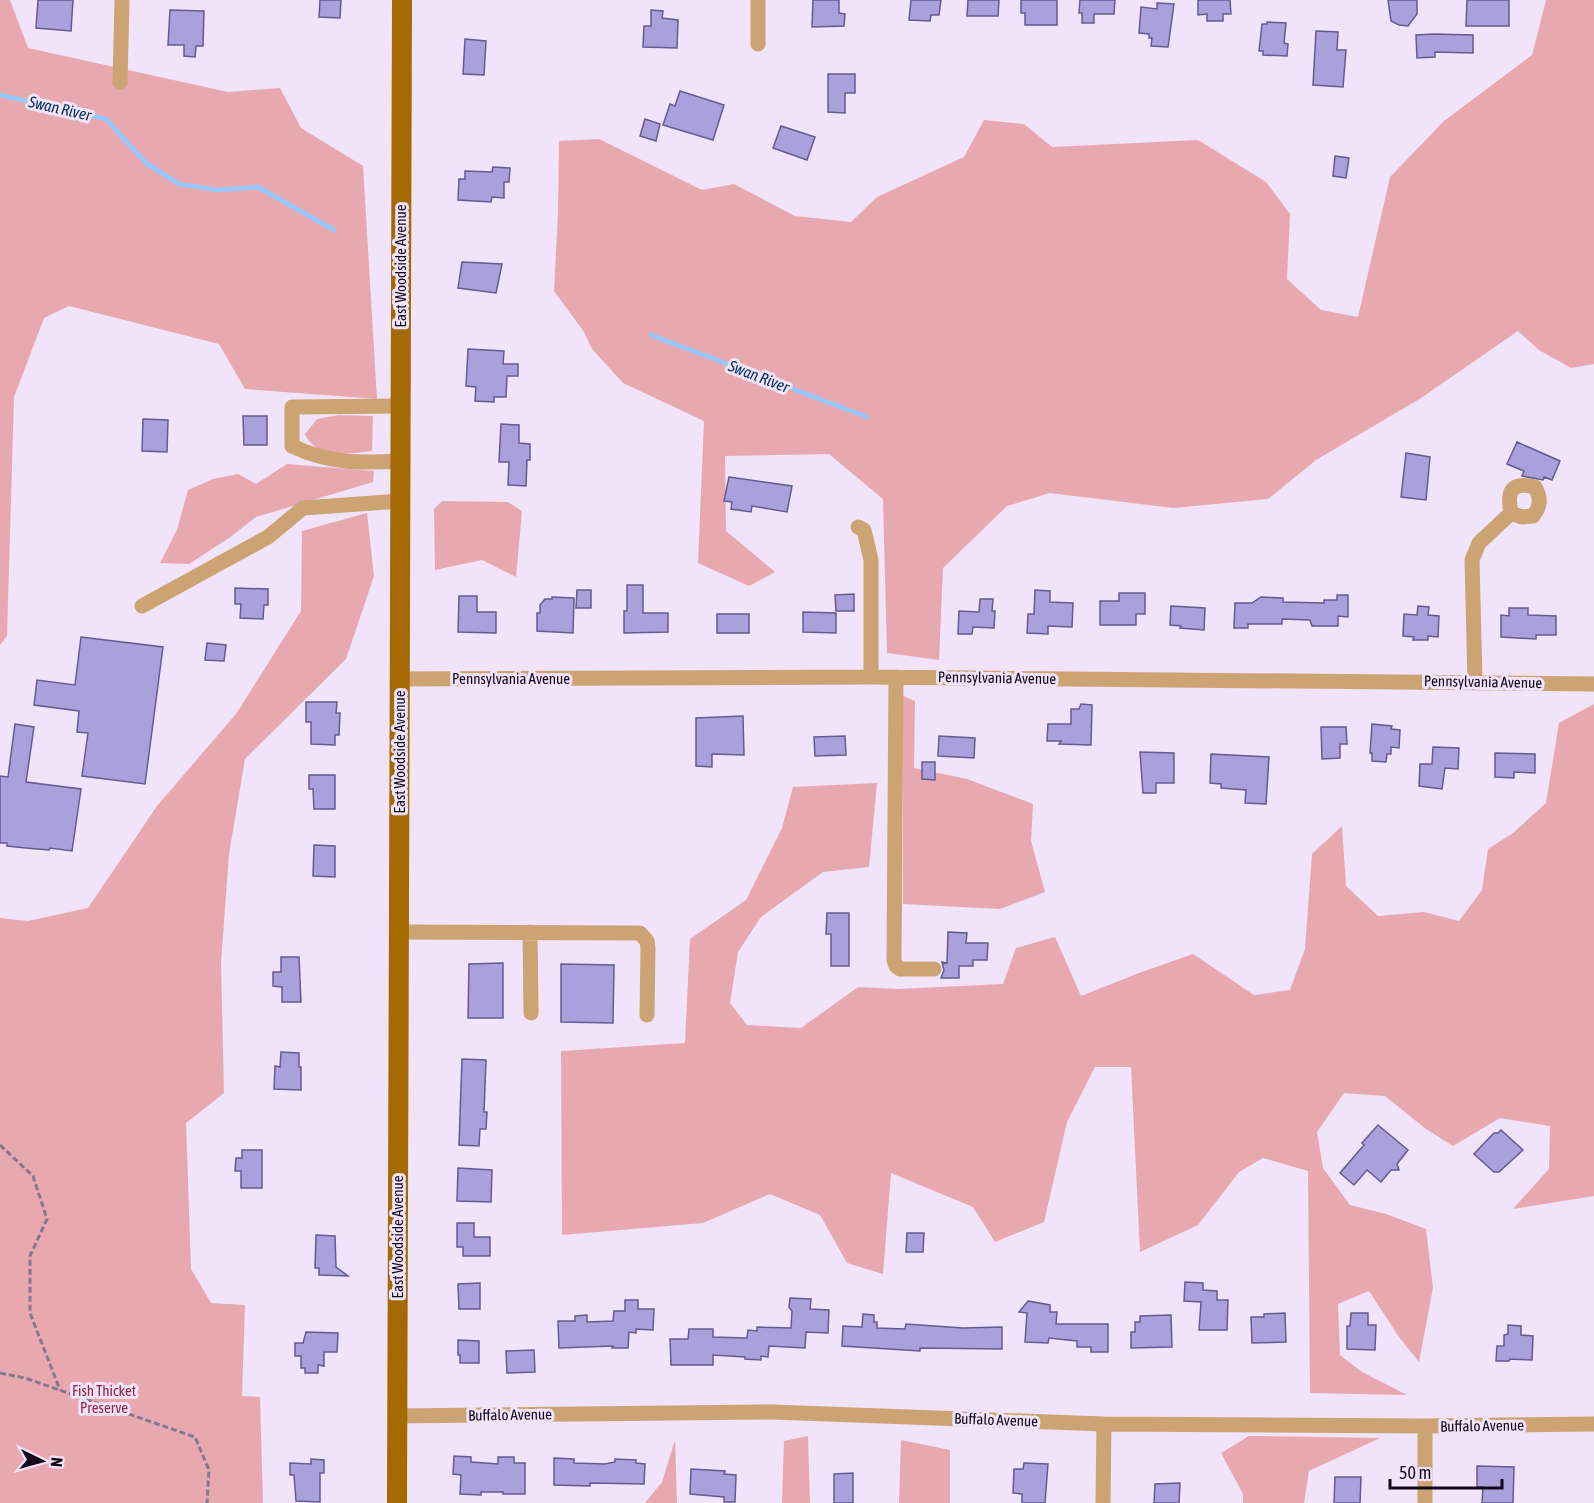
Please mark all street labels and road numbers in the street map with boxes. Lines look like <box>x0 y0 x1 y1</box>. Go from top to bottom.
street label: East Woodside Avenue <box>392 204 409 327</box>
street label: Pennsylvania Avenue <box>938 668 1056 687</box>
street label: Pennsylvania Avenue <box>452 670 570 687</box>
street label: Pennsylvania Avenue <box>1424 672 1542 691</box>
street label: East Woodside Avenue <box>391 690 408 813</box>
street label: East Woodside Avenue <box>389 1175 406 1298</box>
street label: Buffalo Avenue <box>468 1405 552 1424</box>
street label: Buffalo Avenue <box>954 1410 1038 1429</box>
street label: Buffalo Avenue <box>1440 1416 1524 1435</box>

